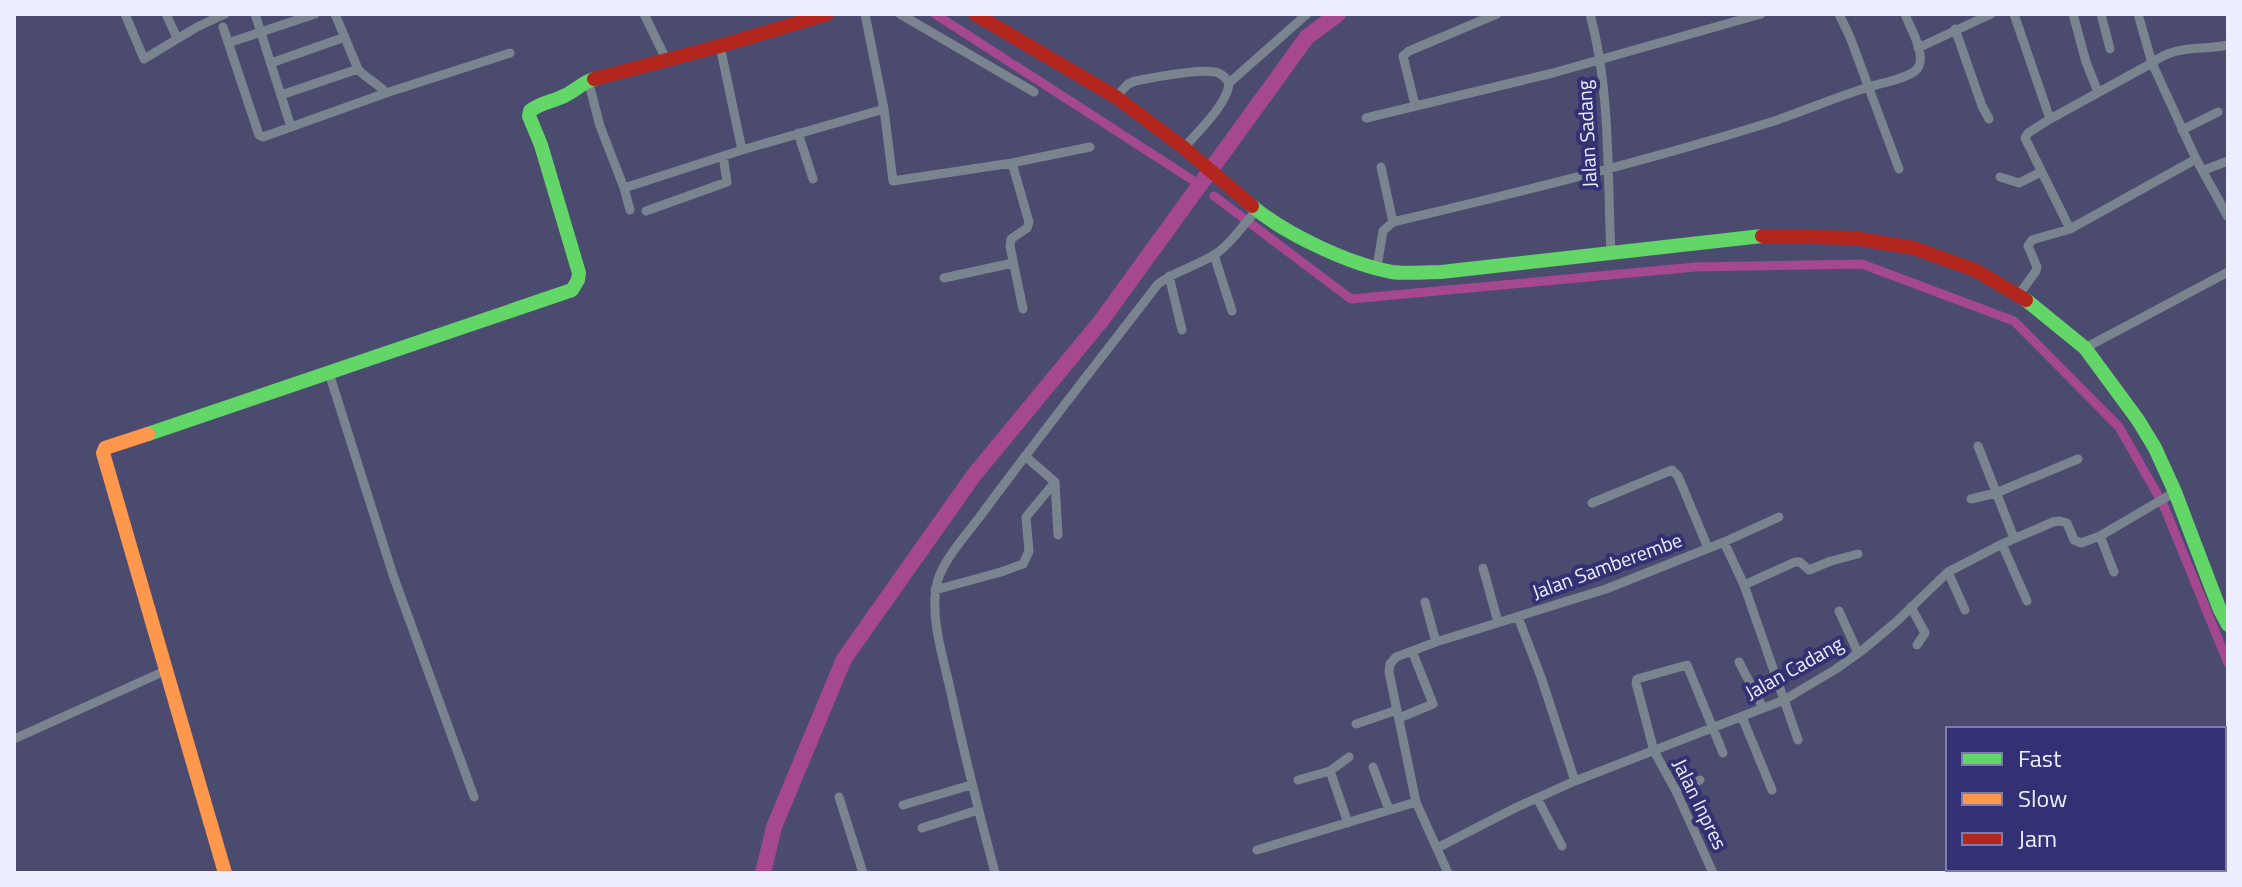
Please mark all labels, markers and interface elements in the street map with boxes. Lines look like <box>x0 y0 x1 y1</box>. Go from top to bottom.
street label: Jalan Sadang <box>1568 79 1605 189</box>
street label: Jalan Samberembe <box>1527 524 1686 607</box>
street label: Jalan Cadang <box>1739 628 1849 707</box>
legend <box>1946 727 2226 871</box>
text: Fast <box>2018 740 2062 776</box>
street label: Jalan Inpres <box>1665 753 1736 855</box>
text: Slow <box>2018 780 2067 816</box>
text: Jam <box>2018 820 2057 856</box>

